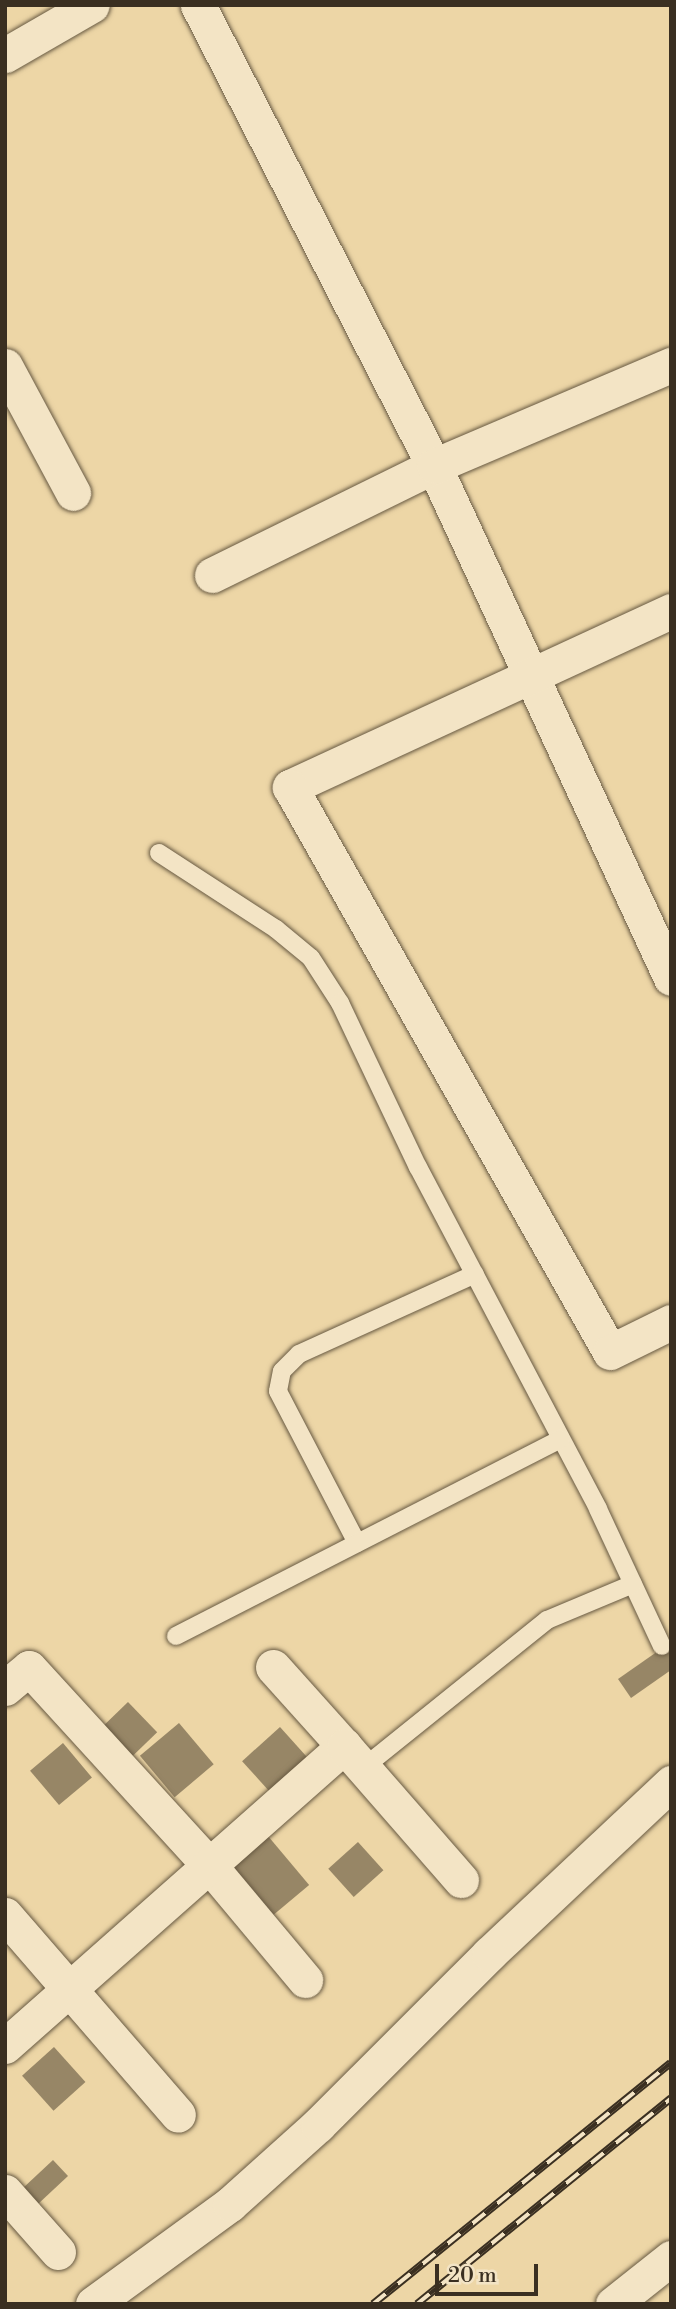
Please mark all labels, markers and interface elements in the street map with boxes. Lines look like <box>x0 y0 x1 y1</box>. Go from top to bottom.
scale bar <box>438 2250 541 2294</box>
text: 20 m <box>448 2263 497 2289</box>

